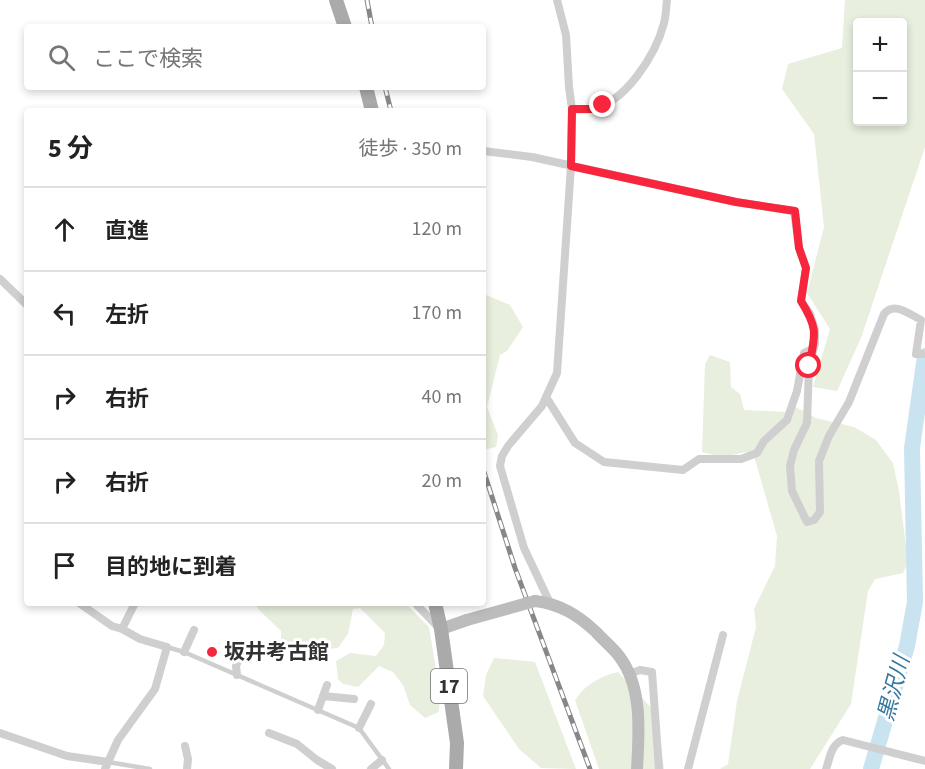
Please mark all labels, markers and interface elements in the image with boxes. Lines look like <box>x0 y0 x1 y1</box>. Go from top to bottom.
map controls <box>853 18 907 126</box>
button: + <box>853 18 907 72</box>
search box <box>24 24 486 90</box>
icon: search <box>45 41 78 74</box>
text: ここで検索 <box>93 43 203 75</box>
button: − <box>853 72 907 126</box>
route end <box>589 91 615 117</box>
text: 5 分 <box>48 130 93 167</box>
text: 徒歩 · 350 m <box>359 135 462 163</box>
icon: ahead <box>48 213 81 246</box>
text: 直進 <box>105 215 149 247</box>
text: 120 m <box>412 215 462 243</box>
icon: left <box>48 297 81 330</box>
text: 左折 <box>105 299 149 331</box>
text: 170 m <box>412 299 462 327</box>
route start <box>795 352 821 378</box>
icon: right <box>48 381 81 414</box>
text: 右折 <box>105 383 149 415</box>
text: 40 m <box>422 383 462 411</box>
icon: right <box>48 465 81 498</box>
text: 右折 <box>105 467 149 499</box>
text: 20 m <box>422 467 462 495</box>
icon: arrive <box>48 549 81 582</box>
text: 目的地に到着 <box>105 551 237 583</box>
place label: 坂井考古館 <box>224 637 329 667</box>
marker: 坂井考古館 <box>205 645 219 659</box>
water label: 黒沢川 <box>870 650 918 724</box>
road number: 17 <box>431 669 467 703</box>

